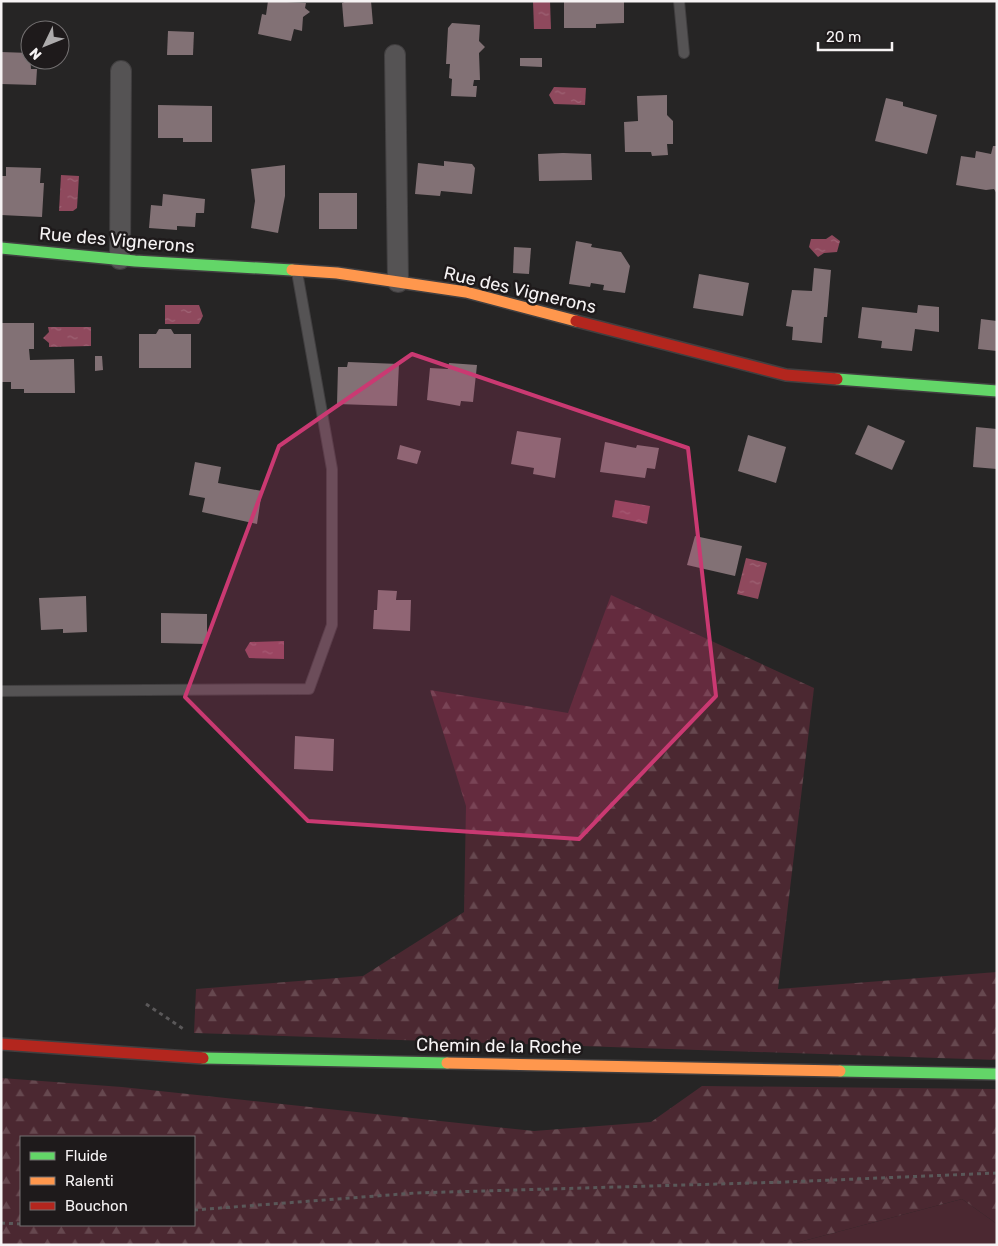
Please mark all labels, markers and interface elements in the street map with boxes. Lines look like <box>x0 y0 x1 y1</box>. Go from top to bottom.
north arrow <box>20 20 70 70</box>
scale bar <box>818 20 892 52</box>
text: 20 m <box>826 28 861 46</box>
text: N <box>26 44 46 63</box>
street label: Rue des Vignerons <box>38 222 196 258</box>
street label: Rue des Vignerons <box>442 262 598 318</box>
street label: Chemin de la Roche <box>416 1034 582 1058</box>
legend <box>20 1136 195 1226</box>
text: Fluide <box>65 1147 107 1165</box>
text: Ralenti <box>65 1172 114 1190</box>
text: Bouchon <box>65 1197 128 1215</box>

